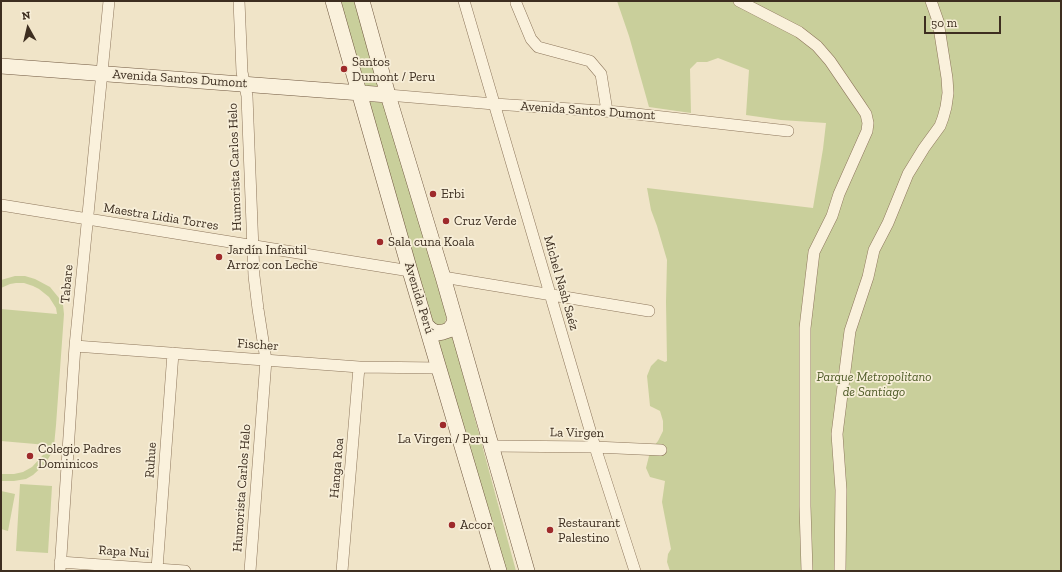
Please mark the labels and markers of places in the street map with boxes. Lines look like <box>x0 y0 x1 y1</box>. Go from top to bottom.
place label: Santos Dumont / Peru <box>352 54 435 85</box>
marker: Santos Dumont / Peru <box>339 64 349 74</box>
place label: Erbi <box>441 186 465 202</box>
marker: Erbi <box>428 189 438 199</box>
place label: Cruz Verde <box>454 213 517 229</box>
marker: Cruz Verde <box>441 216 451 226</box>
place label: Sala cuna Koala <box>388 234 475 250</box>
marker: Sala cuna Koala <box>375 237 385 247</box>
place label: Jardín Infantil Arroz con Leche <box>227 242 318 273</box>
marker: Jardín Infantil Arroz con Leche <box>214 252 224 262</box>
marker: La Virgen / Peru <box>438 420 448 430</box>
place label: La Virgen / Peru <box>398 431 488 447</box>
place label: Colegio Padres Dominicos <box>38 441 121 472</box>
marker: Colegio Padres Dominicos <box>25 451 35 461</box>
place label: Restaurant Palestino <box>558 515 620 546</box>
place label: Accor <box>460 517 492 533</box>
marker: Accor <box>447 520 457 530</box>
marker: Restaurant Palestino <box>545 525 555 535</box>

